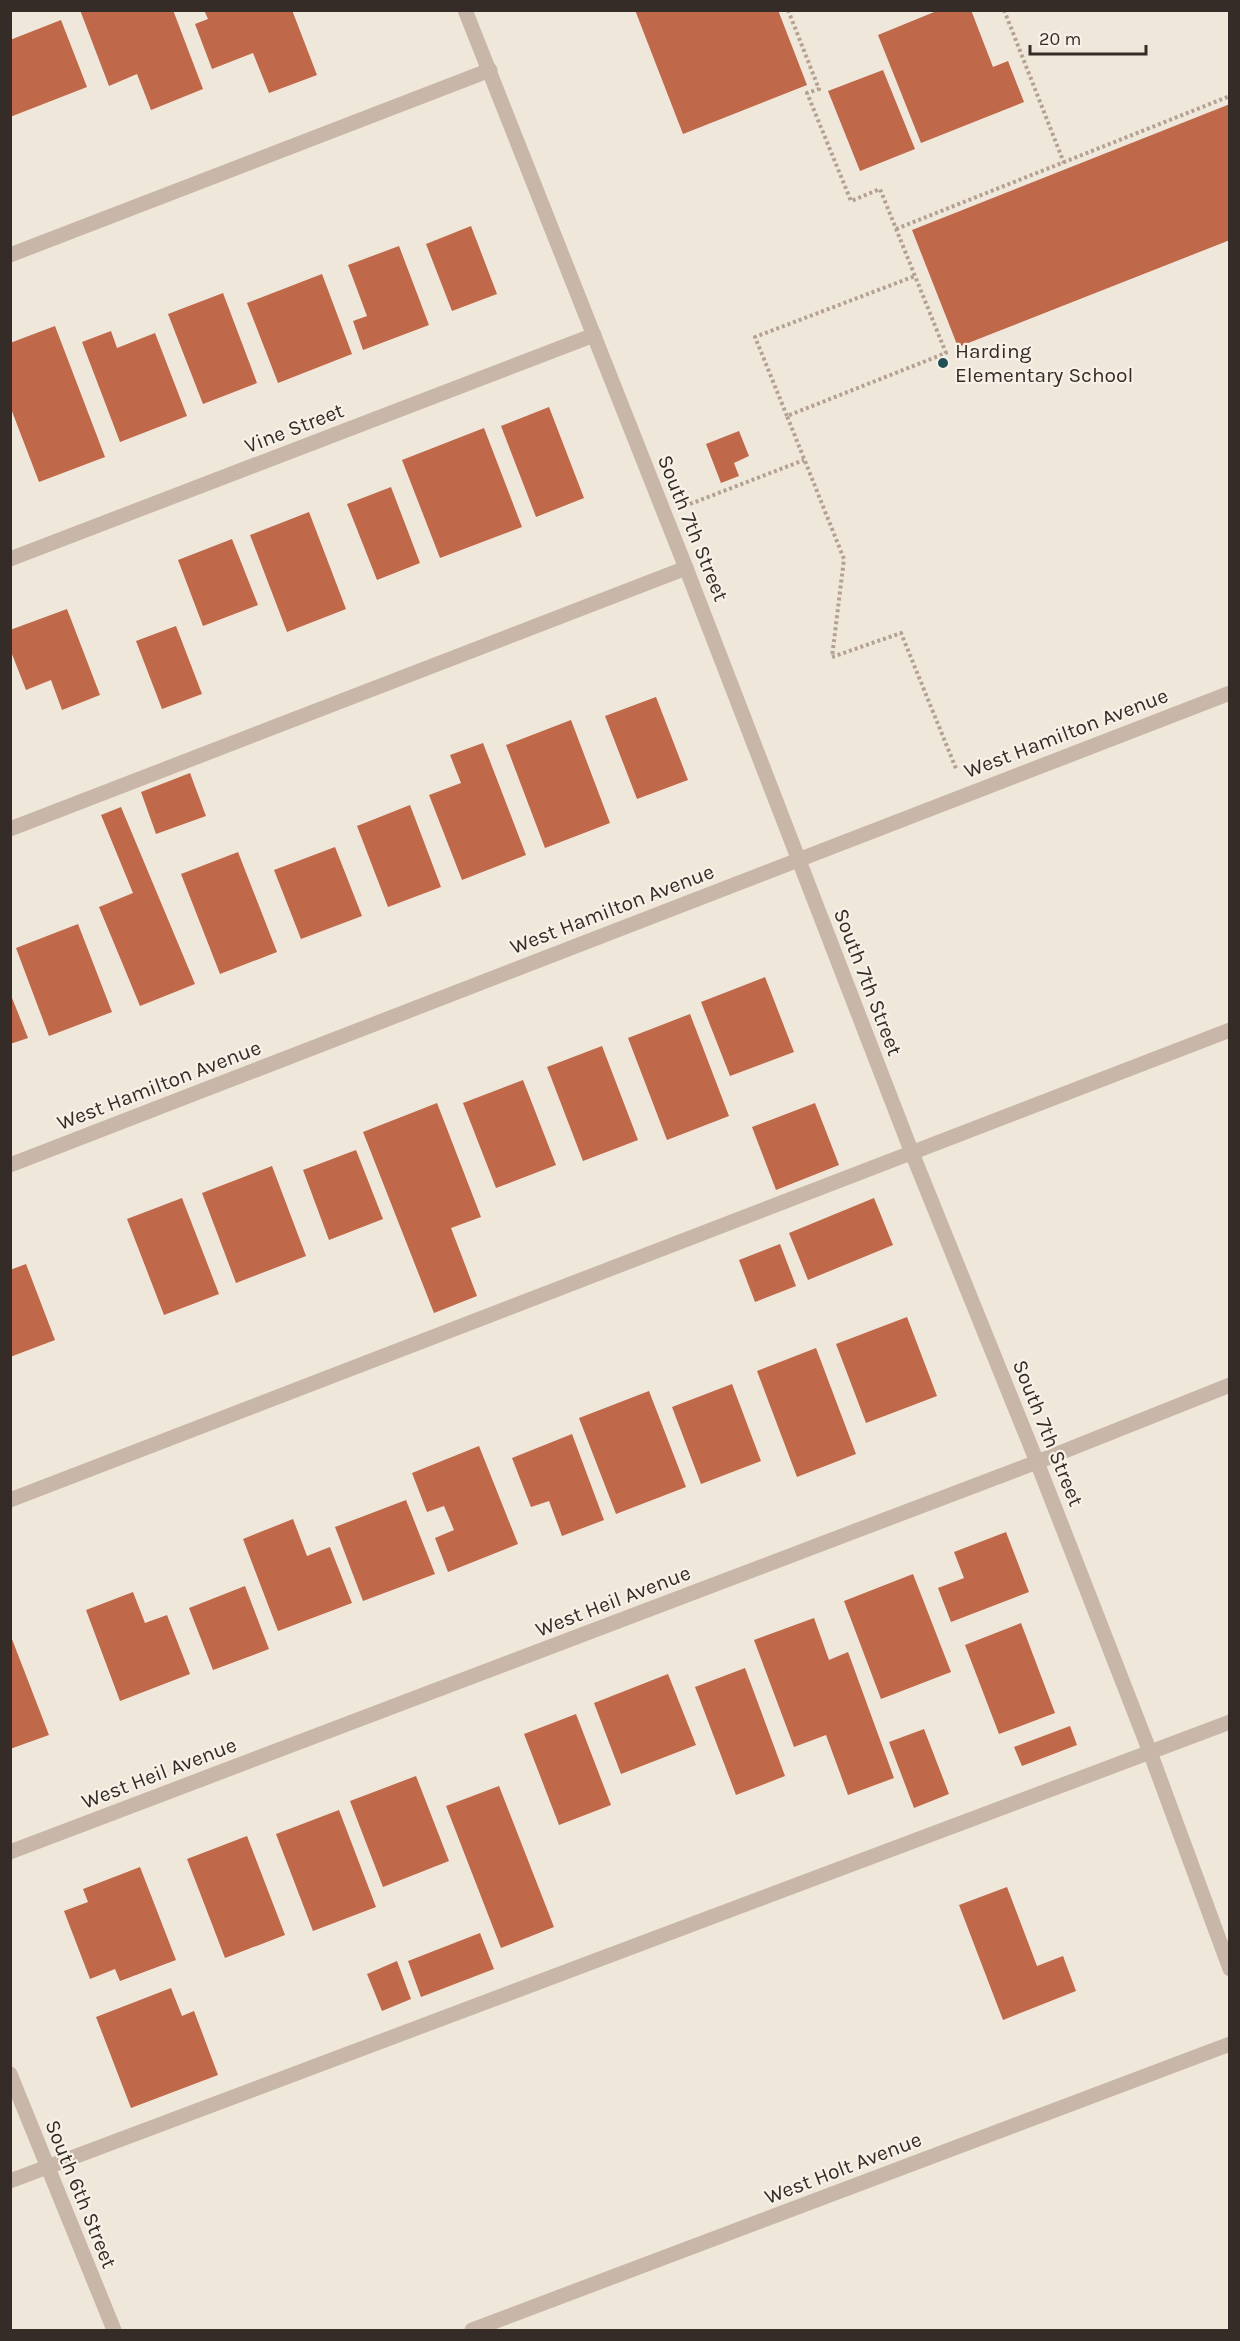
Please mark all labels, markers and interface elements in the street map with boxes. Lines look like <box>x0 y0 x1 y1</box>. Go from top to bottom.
scale bar <box>1030 18 1146 56</box>
text: 20 m <box>1039 28 1081 50</box>
place label: Harding Elementary School <box>955 339 1133 387</box>
marker: Harding Elementary School <box>936 356 950 370</box>
street label: Vine Street <box>241 398 347 458</box>
street label: South 7th Street <box>653 451 733 605</box>
street label: West Hamilton Avenue <box>961 683 1171 783</box>
street label: West Hamilton Avenue <box>507 859 717 959</box>
street label: South 7th Street <box>829 905 907 1059</box>
street label: West Hamilton Avenue <box>54 1035 264 1135</box>
street label: South 7th Street <box>1008 1356 1088 1510</box>
street label: West Heil Avenue <box>532 1560 694 1642</box>
street label: West Heil Avenue <box>78 1732 240 1814</box>
street label: South 6th Street <box>40 2116 122 2272</box>
street label: West Holt Avenue <box>761 2127 925 2209</box>

